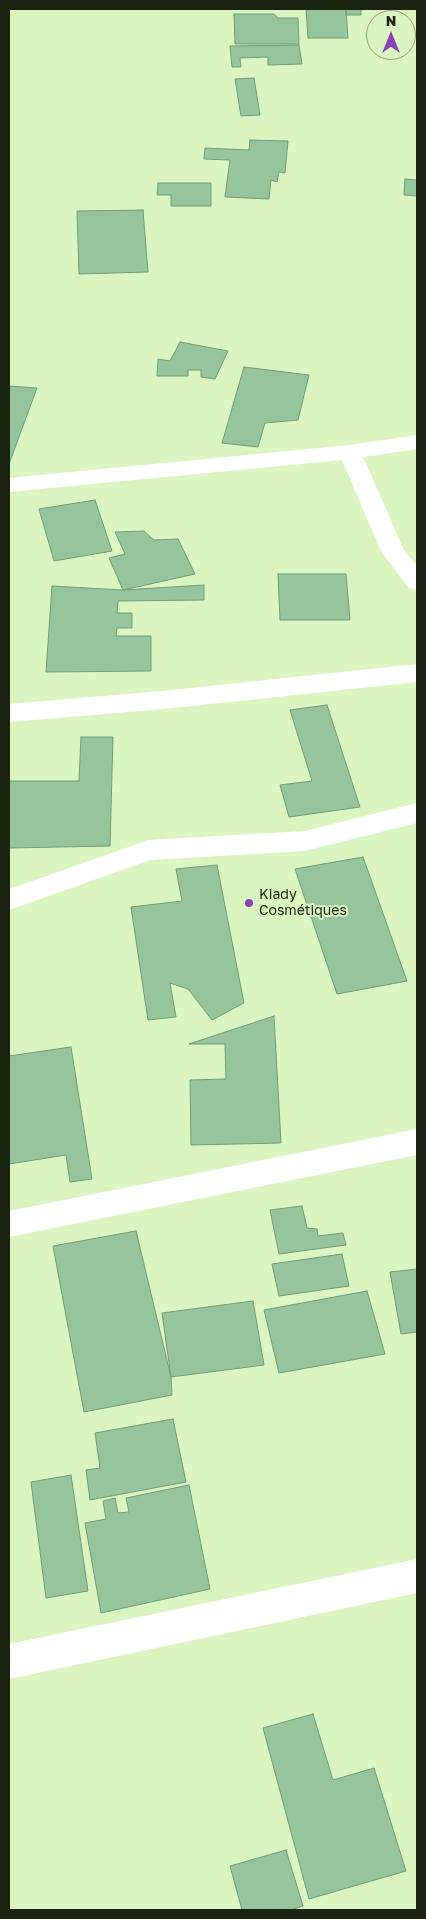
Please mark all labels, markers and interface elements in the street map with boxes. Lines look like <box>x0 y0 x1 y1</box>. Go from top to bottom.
north arrow <box>366 10 416 60</box>
text: N <box>386 12 396 29</box>
place label: Kiady Cosmétiques <box>259 887 347 920</box>
marker: Kiady Cosmétiques <box>243 897 255 909</box>

